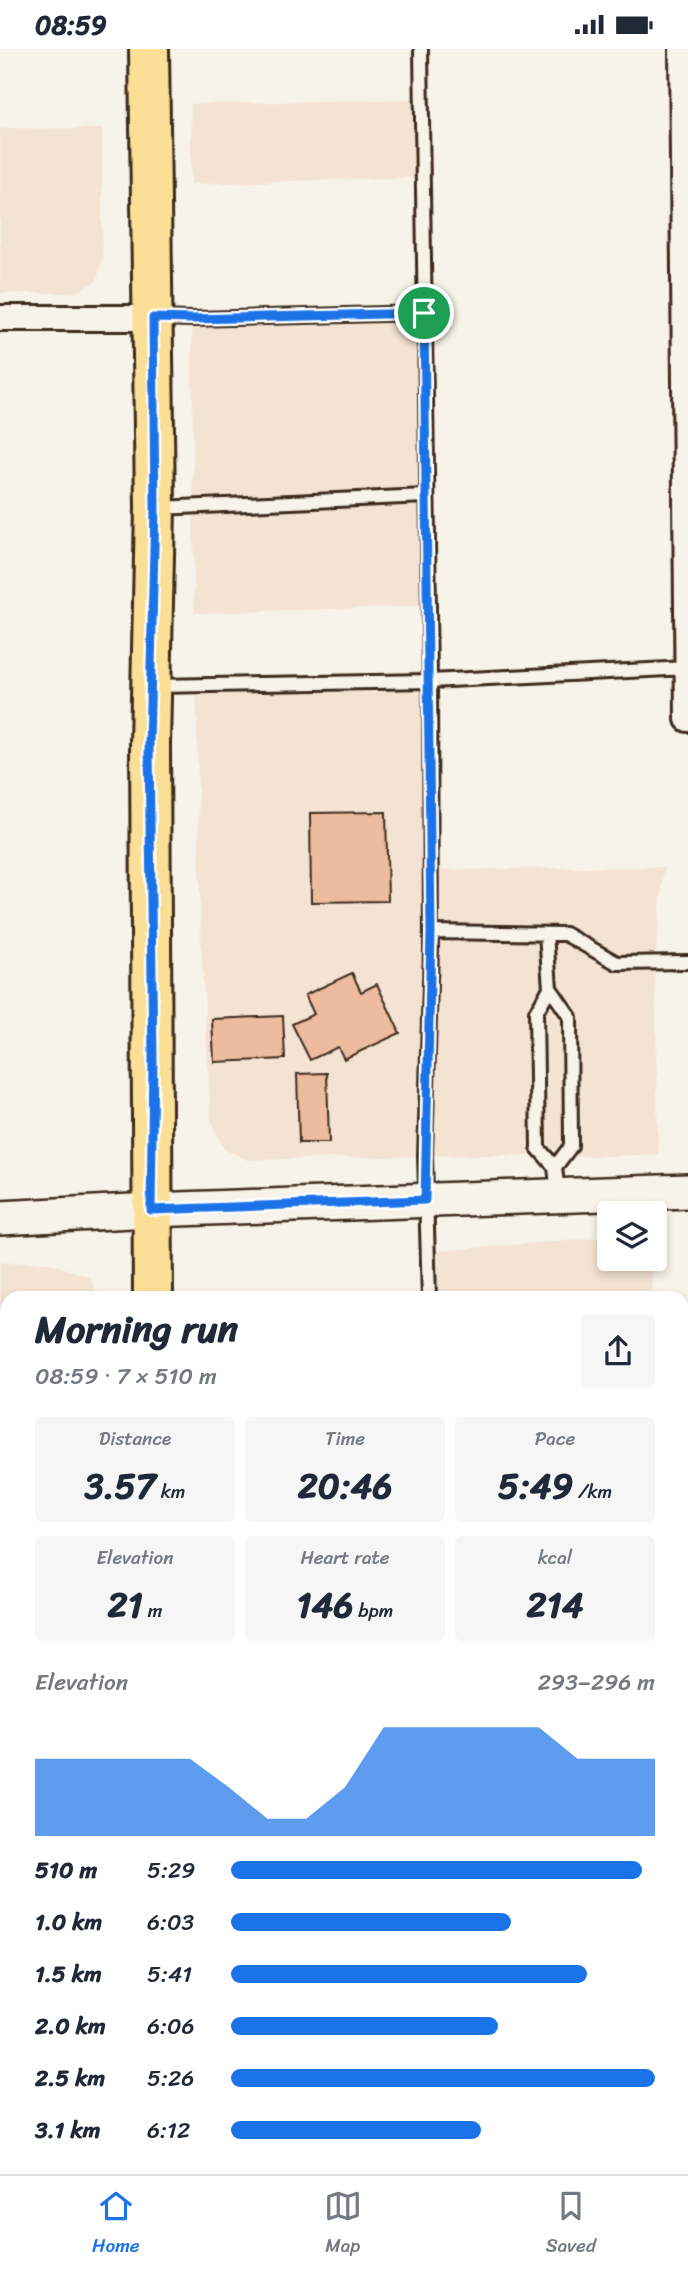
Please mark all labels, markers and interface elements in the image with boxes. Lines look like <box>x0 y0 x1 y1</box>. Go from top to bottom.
text: 08:59 <box>35 2 107 48</box>
pin <box>394 283 454 343</box>
icon: arrive <box>405 294 443 332</box>
map controls <box>597 1201 667 1271</box>
button: layers <box>597 1201 667 1271</box>
text: Morning run <box>35 1296 238 1363</box>
button: share <box>581 1314 655 1388</box>
text: 08:59 · 7 × 510 m <box>35 1356 217 1397</box>
text: Distance <box>99 1422 171 1455</box>
text: Time <box>325 1422 365 1455</box>
text: Pace <box>535 1422 575 1455</box>
text: 3.57 <box>85 1455 156 1517</box>
text: 20:46 <box>298 1455 392 1517</box>
text: 5:49 <box>498 1455 573 1517</box>
text: km <box>156 1475 185 1508</box>
text: /km <box>573 1475 612 1508</box>
text: Elevation <box>97 1541 173 1574</box>
text: Heart rate <box>300 1541 390 1574</box>
text: kcal <box>538 1541 572 1574</box>
text: 21 <box>108 1574 143 1636</box>
text: 146 <box>297 1574 353 1636</box>
text: 214 <box>526 1574 584 1636</box>
text: m <box>143 1594 162 1627</box>
text: bpm <box>353 1594 393 1627</box>
text: Elevation <box>35 1662 128 1703</box>
text: 293–296 m <box>538 1662 655 1703</box>
text: 510 m <box>35 1850 97 1891</box>
text: 5:29 <box>147 1850 195 1891</box>
text: 1.0 km <box>35 1902 102 1943</box>
text: 6:03 <box>147 1902 194 1943</box>
text: 1.5 km <box>35 1954 102 1995</box>
text: 5:41 <box>147 1954 192 1995</box>
text: 2.0 km <box>35 2006 106 2047</box>
text: 6:06 <box>147 2006 195 2047</box>
text: 2.5 km <box>35 2058 105 2099</box>
text: 5:26 <box>147 2058 194 2099</box>
text: 3.1 km <box>35 2110 100 2151</box>
text: 6:12 <box>147 2110 190 2151</box>
tab: Home <box>92 2187 140 2262</box>
tab: Map <box>324 2187 362 2262</box>
tab: Saved <box>546 2187 596 2262</box>

